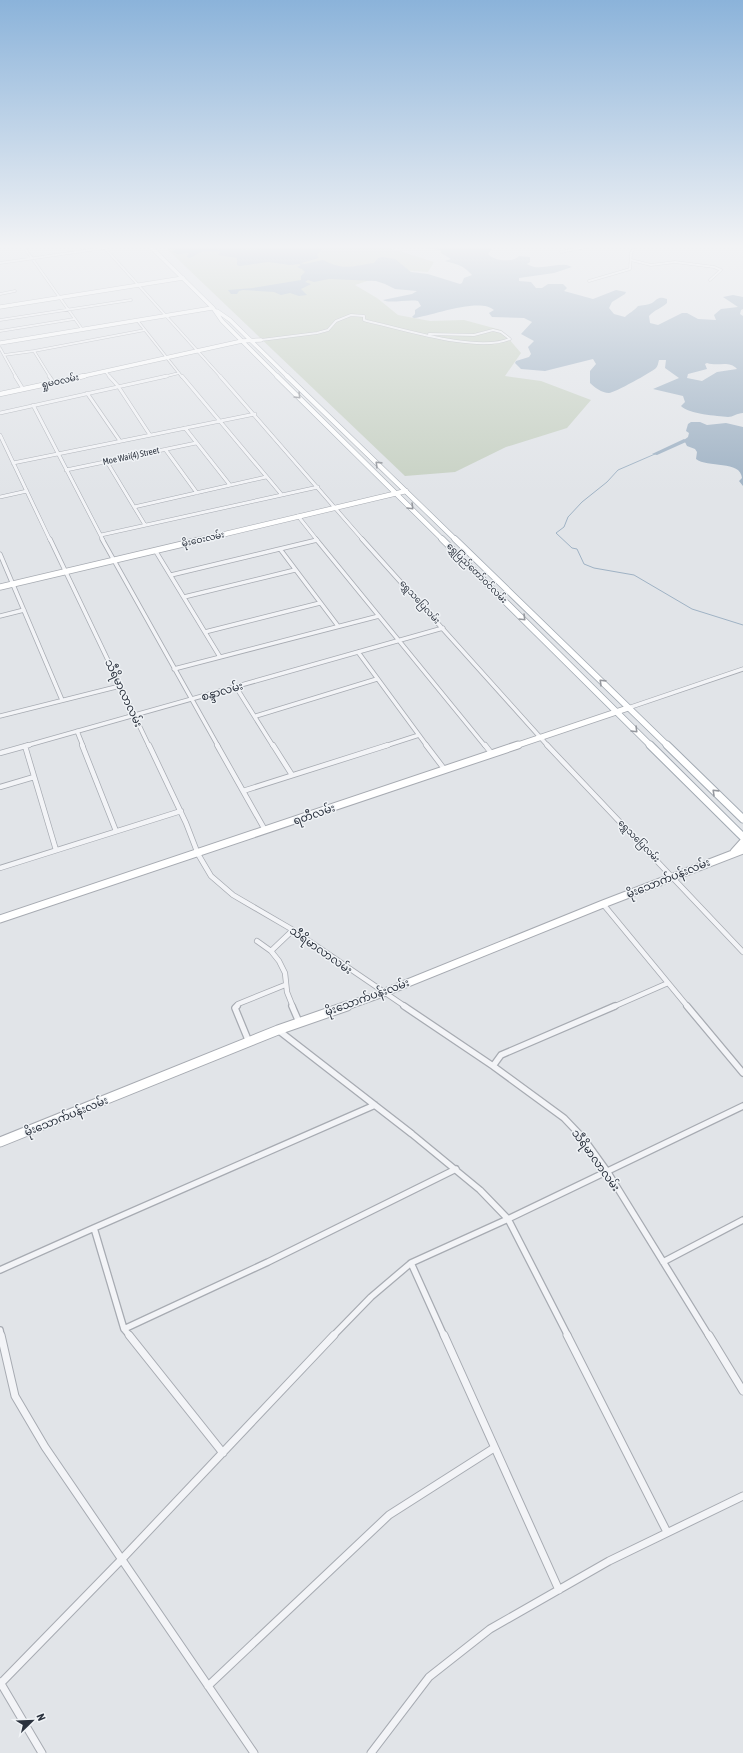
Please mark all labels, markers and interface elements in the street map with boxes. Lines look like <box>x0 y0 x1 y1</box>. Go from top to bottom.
street label: ရှုမဝလမ်း <box>40 371 80 392</box>
one-way arrow <box>293 391 301 399</box>
street label: Moe Wai(4) Street <box>102 445 161 467</box>
one-way arrow <box>375 461 383 469</box>
one-way arrow <box>406 502 414 510</box>
street label: မိုးဝေးလမ်း <box>180 527 226 551</box>
street label: ရွှေပြည်တော်ဝင်လမ်း <box>443 540 510 607</box>
street label: ရွှေသပြေလမ်း <box>396 578 443 627</box>
one-way arrow <box>518 613 526 621</box>
street label: သီရိမာလာလမ်း <box>100 657 146 730</box>
street label: စန္ဒာလမ်း <box>199 678 245 706</box>
one-way arrow <box>599 679 607 687</box>
one-way arrow <box>630 725 638 733</box>
one-way arrow <box>712 789 720 797</box>
street label: ရတီလမ်း <box>291 800 338 830</box>
street label: ရွှေသပြေလမ်း <box>615 817 662 866</box>
street label: မိုးသောက်ပန်းလမ်း <box>624 855 713 903</box>
street label: သီရိမာလာလမ်း <box>286 923 355 979</box>
street label: မိုးသောက်ပန်းလမ်း <box>323 975 412 1021</box>
street label: မိုးသောက်ပန်းလမ်း <box>22 1093 111 1141</box>
street label: သီရိမာလာလမ်း <box>567 1126 623 1195</box>
north arrow <box>12 1701 52 1741</box>
text: N <box>34 1712 48 1722</box>

